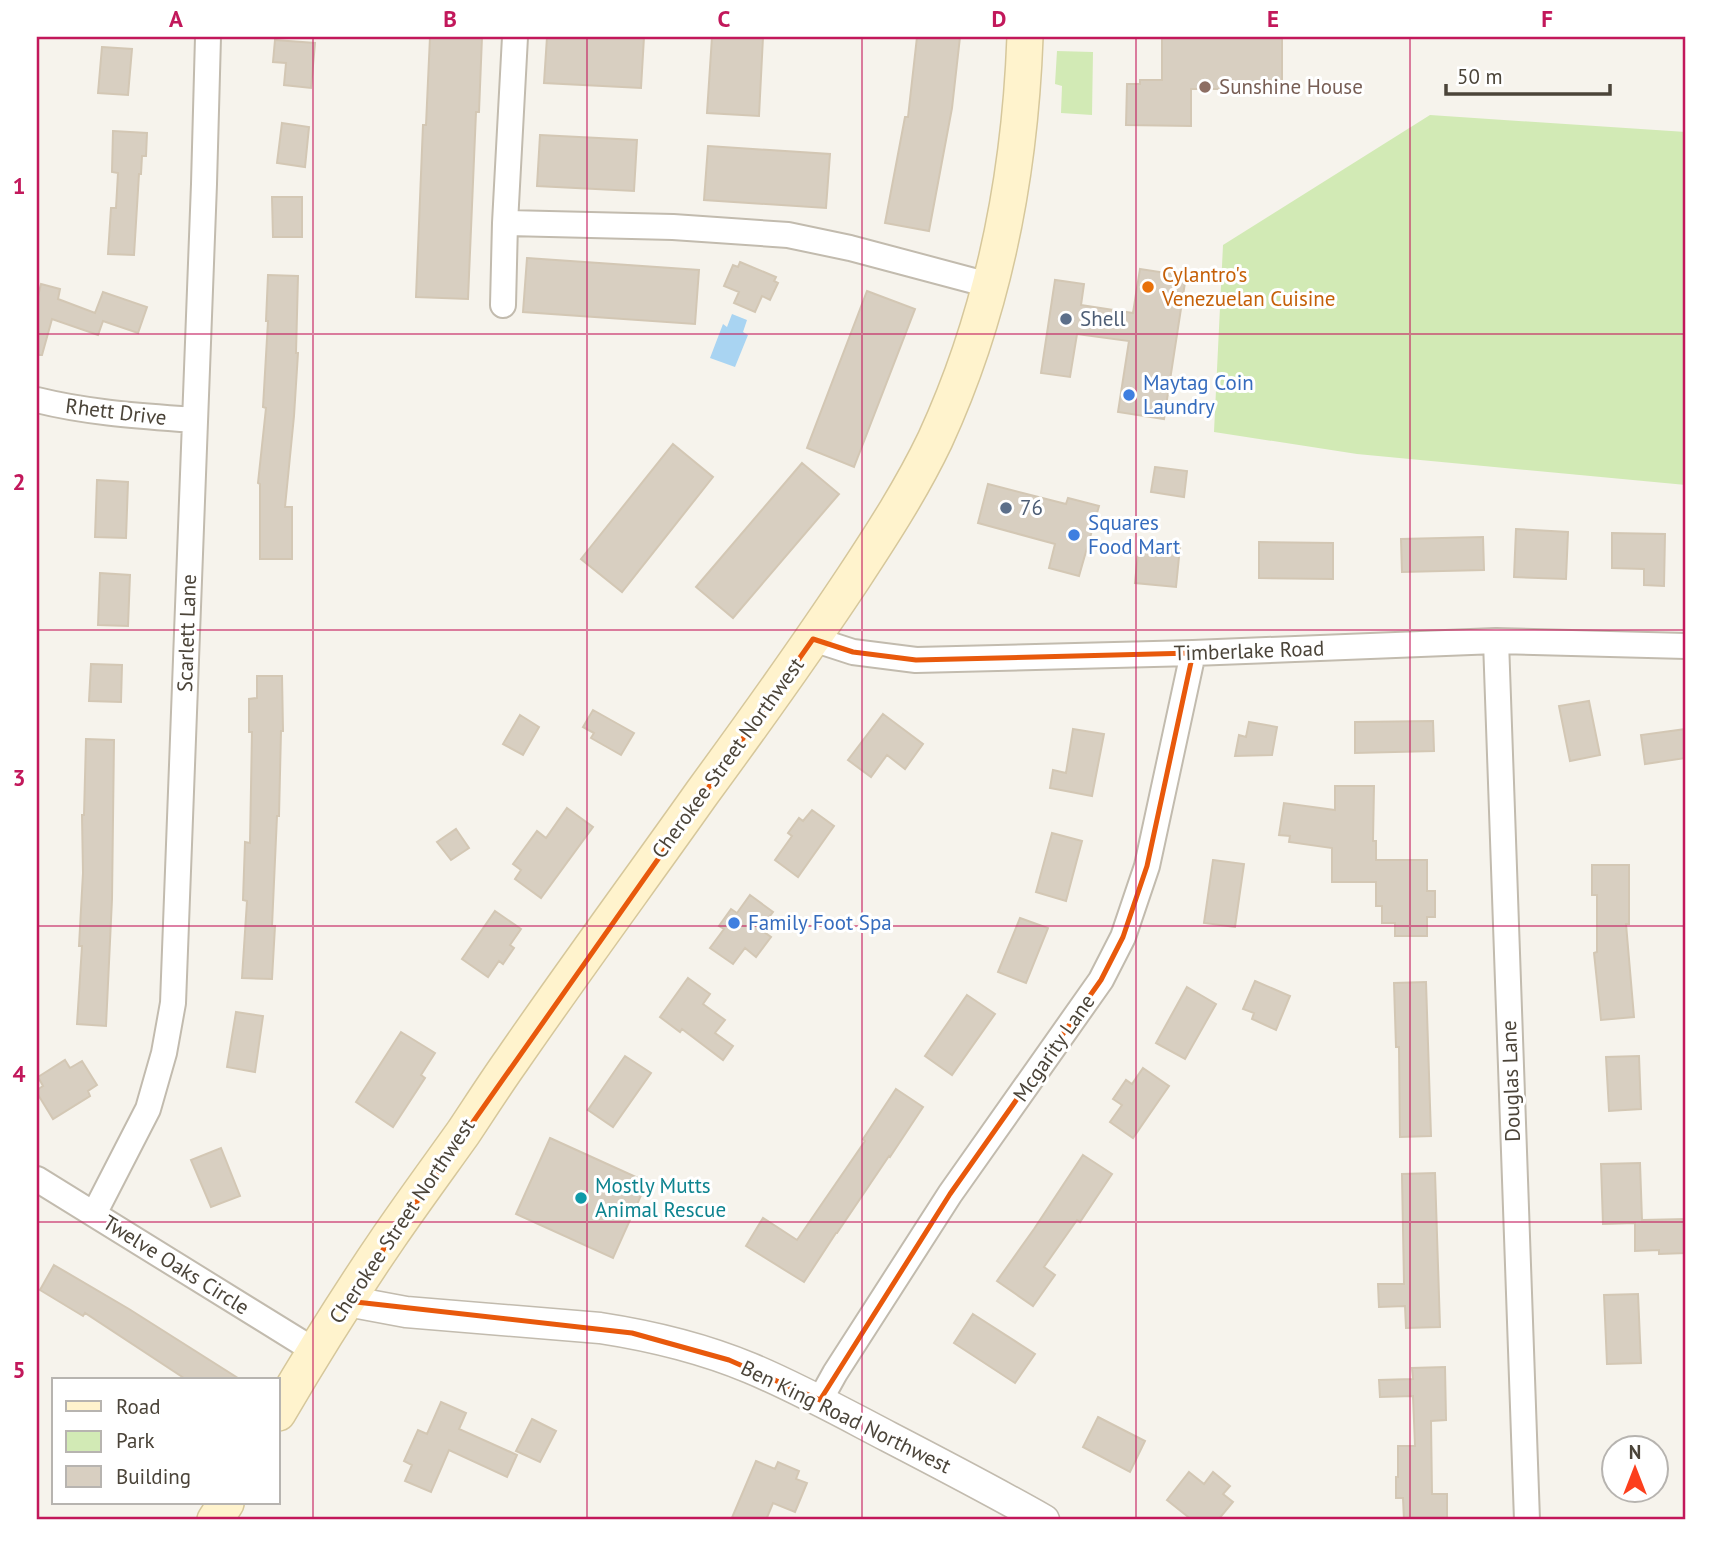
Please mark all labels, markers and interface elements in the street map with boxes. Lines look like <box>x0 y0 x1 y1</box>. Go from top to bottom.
text: A <box>169 4 183 33</box>
text: B <box>443 4 457 33</box>
text: C <box>718 4 731 33</box>
text: D <box>992 4 1006 33</box>
text: E <box>1267 4 1279 33</box>
text: F <box>1541 4 1553 33</box>
scale bar <box>1446 52 1611 96</box>
text: 50 m <box>1457 63 1503 90</box>
place label: Sunshine House <box>1219 73 1363 100</box>
marker: Sunshine House <box>1197 79 1213 95</box>
text: 1 <box>12 171 26 200</box>
place label: Cylantro's Venezuelan Cuisine <box>1161 261 1336 312</box>
marker: Cylantro's Venezuelan Cuisine <box>1140 279 1156 295</box>
place label: Shell <box>1080 305 1126 332</box>
marker: Shell <box>1058 311 1074 327</box>
place label: Maytag Coin Laundry <box>1143 369 1254 420</box>
marker: Maytag Coin Laundry <box>1121 387 1137 403</box>
street label: Rhett Drive <box>64 392 168 431</box>
text: 2 <box>12 467 26 496</box>
place label: 76 <box>1020 494 1043 521</box>
marker: 76 <box>998 500 1014 516</box>
place label: Squares Food Mart <box>1088 509 1180 560</box>
marker: Squares Food Mart <box>1066 527 1082 543</box>
street label: Scarlett Lane <box>171 574 202 692</box>
street label: Timberlake Road <box>1173 634 1325 667</box>
street label: Cherokee Street Northwest <box>646 652 810 863</box>
text: 3 <box>12 763 26 792</box>
place label: Family Foot Spa <box>748 909 892 936</box>
marker: Family Foot Spa <box>726 915 742 931</box>
street label: Mcgarity Lane <box>1007 989 1100 1107</box>
street label: Douglas Lane <box>1495 1020 1526 1142</box>
text: 4 <box>12 1059 26 1088</box>
street label: Cherokee Street Northwest <box>323 1113 480 1329</box>
place label: Mostly Mutts Animal Rescue <box>595 1172 726 1223</box>
marker: Mostly Mutts Animal Rescue <box>573 1190 589 1206</box>
street label: Twelve Oaks Circle <box>98 1209 254 1320</box>
street label: Ben King Road Northwest <box>737 1354 956 1479</box>
text: 5 <box>12 1355 26 1384</box>
legend <box>52 1378 280 1504</box>
text: Road <box>116 1393 160 1420</box>
text: Park <box>116 1427 155 1454</box>
north arrow <box>1600 1434 1670 1504</box>
text: N <box>1629 1440 1641 1464</box>
text: Building <box>116 1463 191 1490</box>

